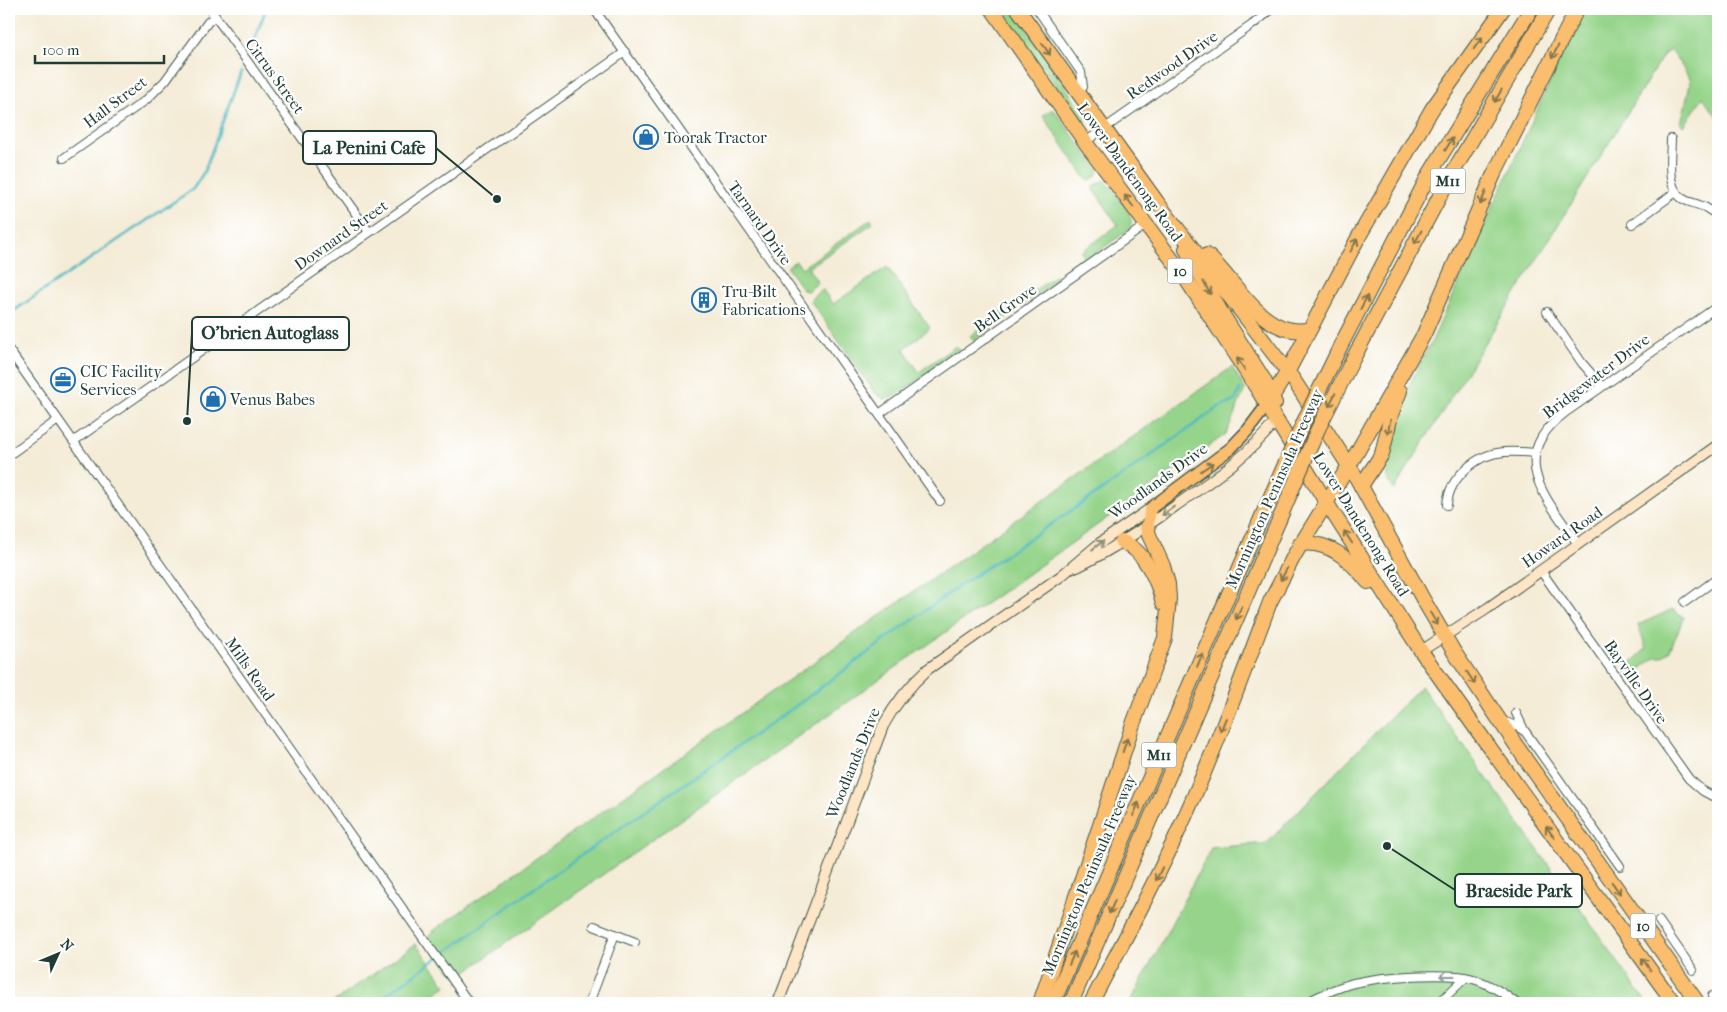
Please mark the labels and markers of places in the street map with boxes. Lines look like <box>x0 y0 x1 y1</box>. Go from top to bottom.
shop icon: Toorak Tractor <box>633 124 659 150</box>
place label: Toorak Tractor <box>664 128 767 147</box>
callout: La Penini Cafe <box>303 131 436 164</box>
place label: Tru-Bilt Fabrications <box>722 282 806 319</box>
building icon: Tru-Bilt Fabrications <box>691 287 717 313</box>
callout: O'brien Autoglass <box>192 317 349 350</box>
place label: CIC Facility Services <box>80 362 162 399</box>
office icon: CIC Facility Services <box>50 367 76 393</box>
shop icon: Venus Babes <box>200 386 226 412</box>
place label: Venus Babes <box>229 390 315 409</box>
callout: Braeside Park <box>1455 874 1582 907</box>

